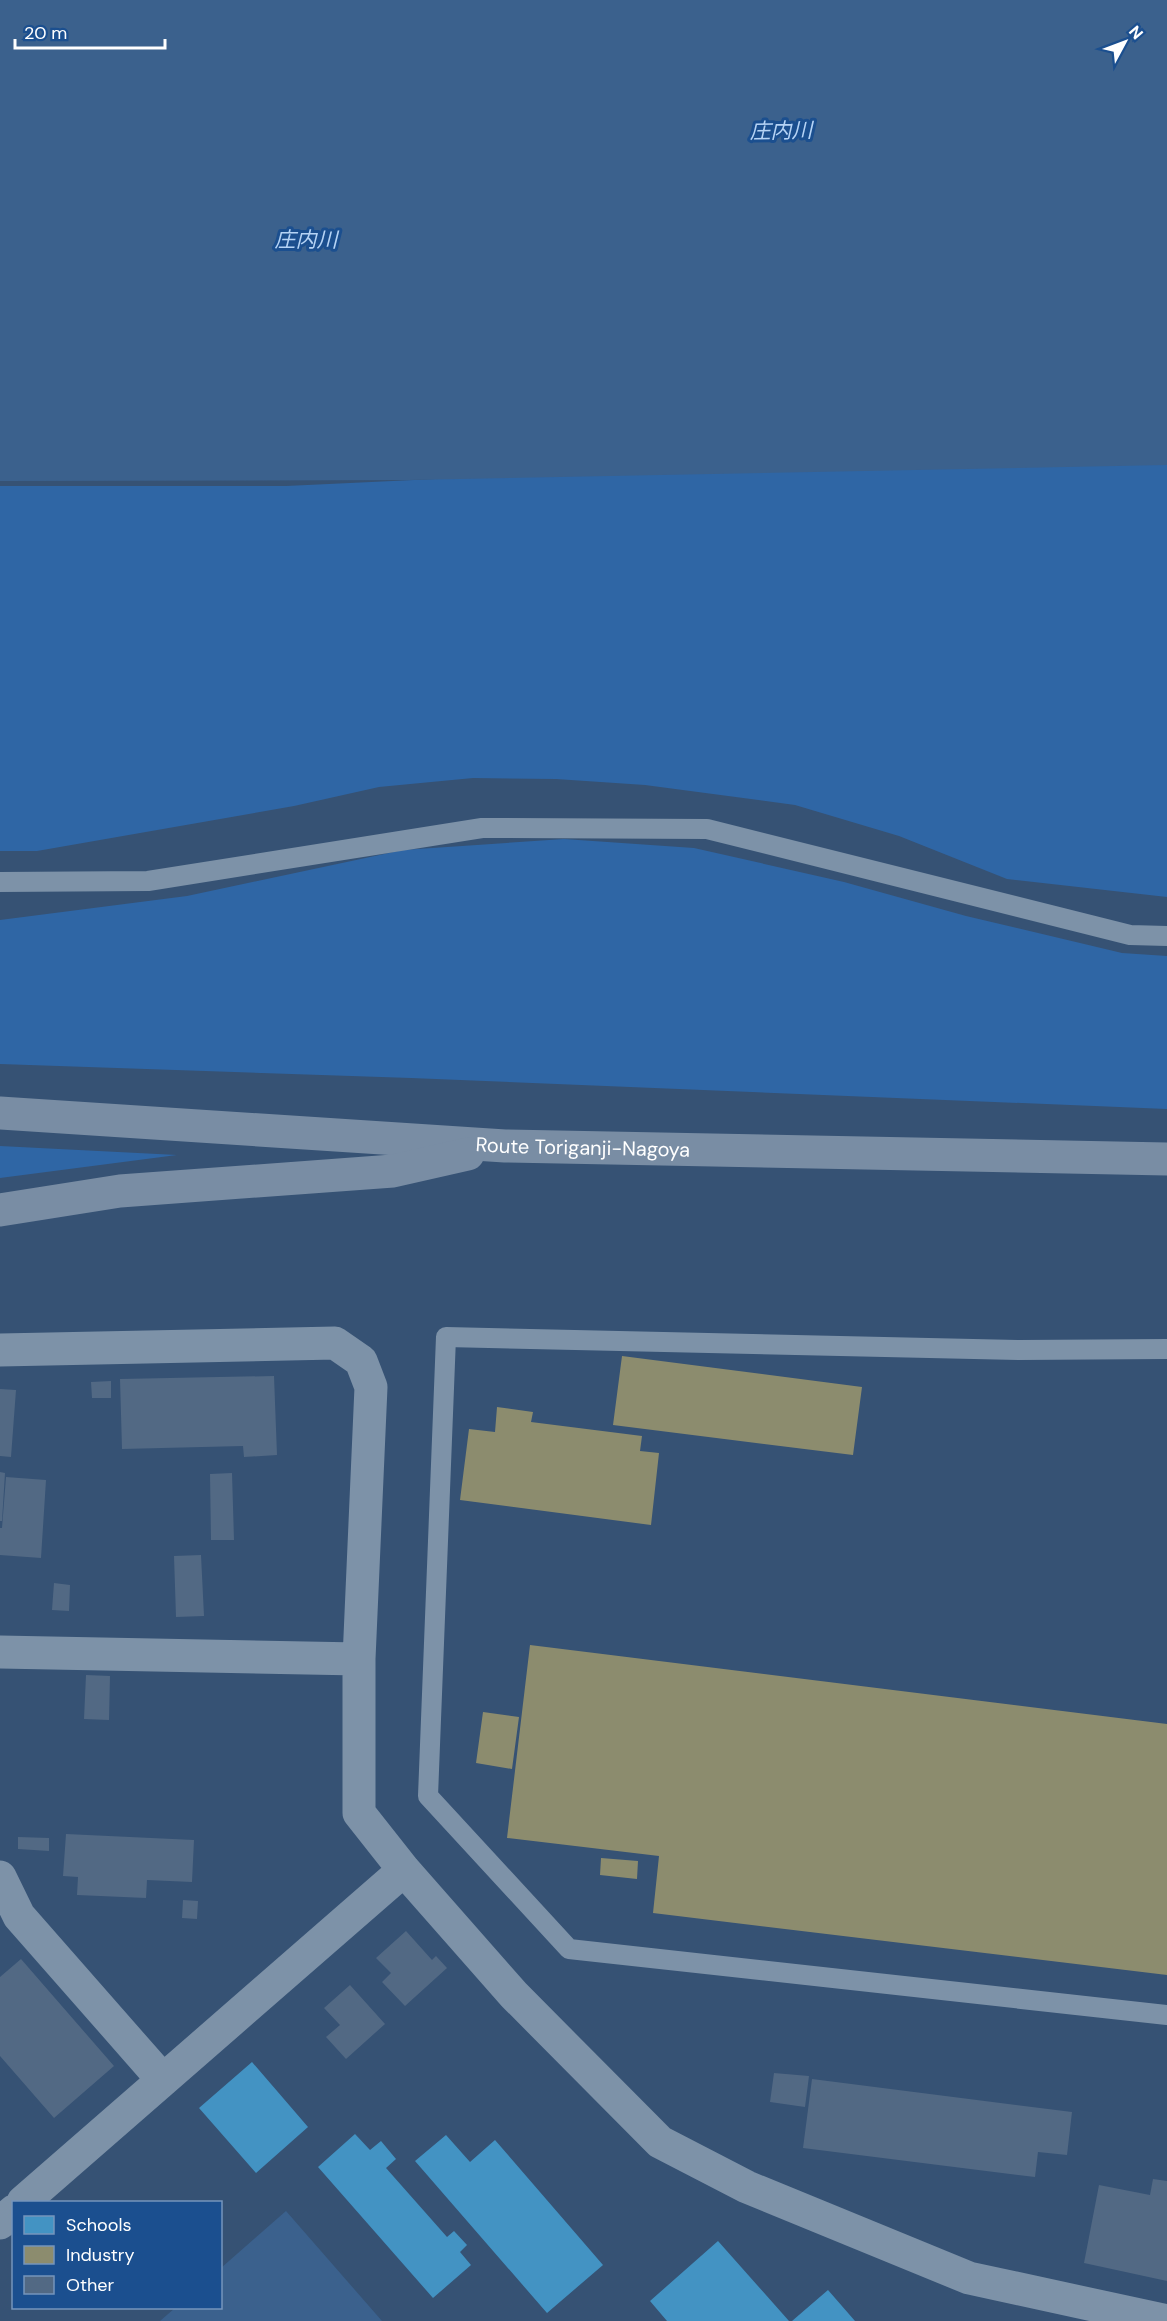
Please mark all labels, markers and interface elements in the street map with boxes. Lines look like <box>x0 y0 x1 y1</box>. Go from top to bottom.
scale bar <box>15 12 165 50</box>
north arrow <box>1095 12 1155 72</box>
text: 20 m <box>24 21 67 45</box>
text: N <box>1124 21 1148 44</box>
water label: 庄内川 <box>749 116 815 146</box>
water label: 庄内川 <box>275 226 339 254</box>
street label: Route Toriganji-Nagoya <box>475 1131 690 1163</box>
legend <box>12 2201 222 2309</box>
text: Schools <box>66 2213 131 2237</box>
text: Industry <box>66 2243 135 2267</box>
text: Other <box>66 2273 115 2297</box>

